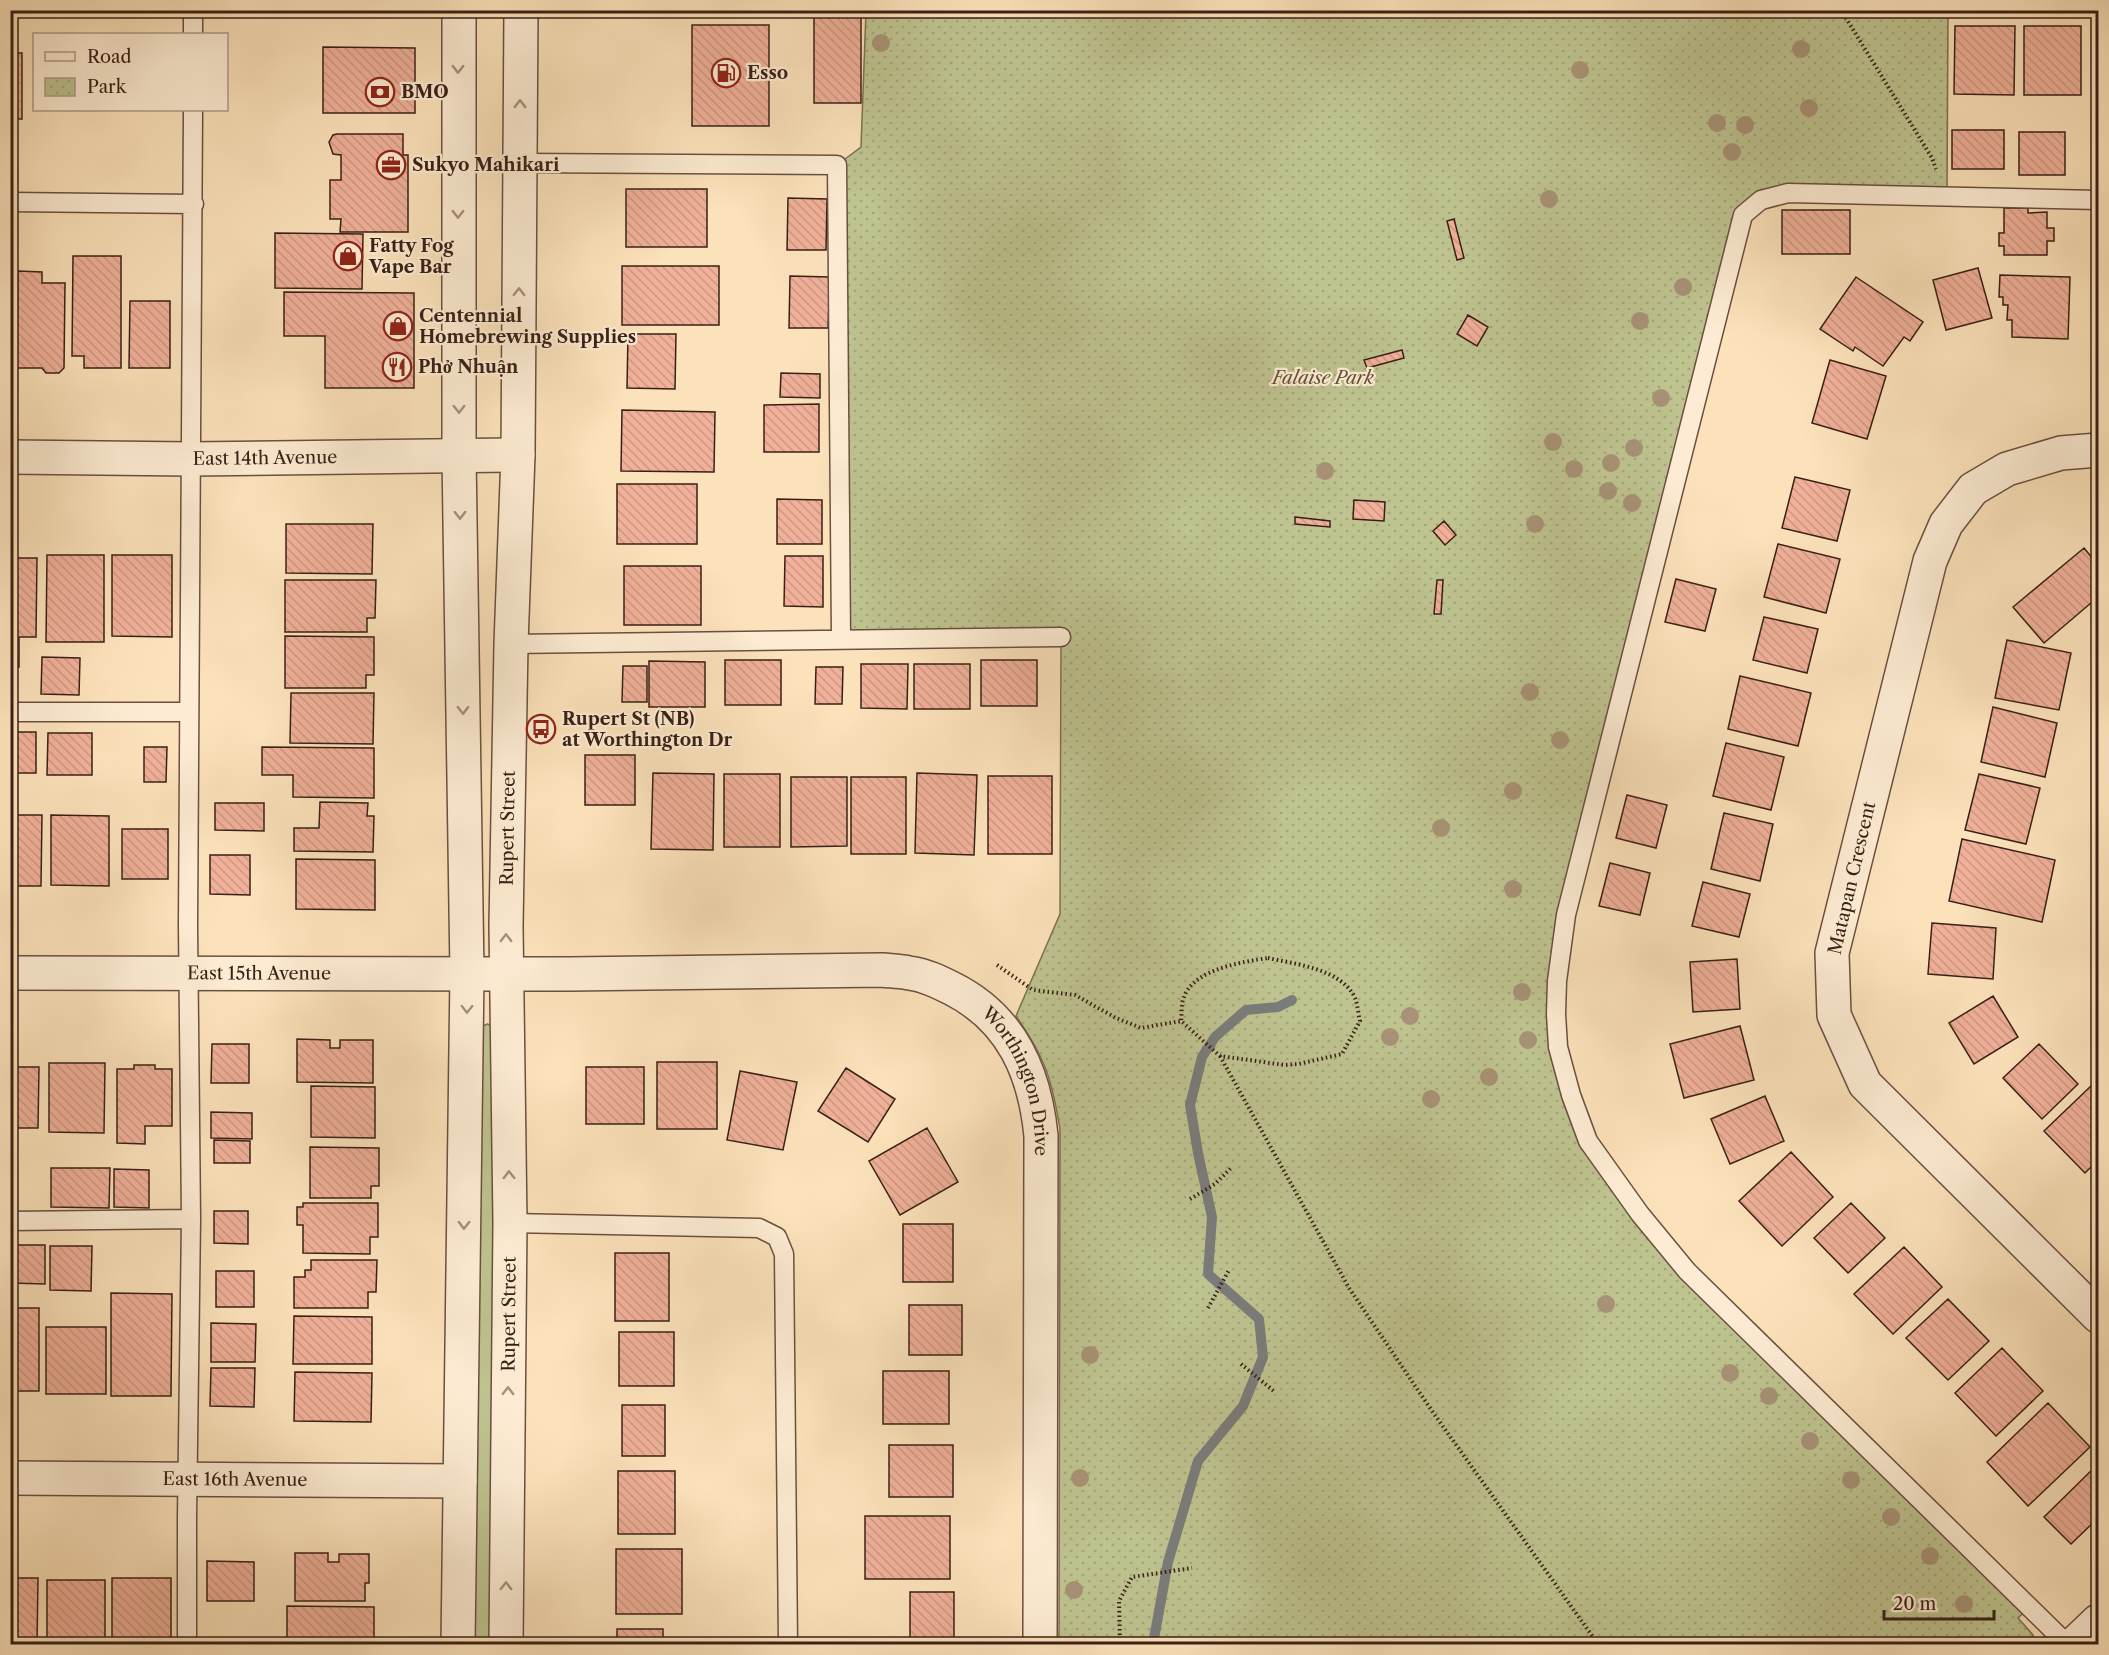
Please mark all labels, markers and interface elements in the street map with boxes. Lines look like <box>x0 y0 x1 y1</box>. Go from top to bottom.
legend <box>33 33 228 111</box>
text: Road <box>87 46 132 68</box>
fuel station icon: Esso <box>710 57 742 89</box>
place label: Esso <box>747 62 788 84</box>
one-way arrow <box>452 64 464 73</box>
text: Park <box>87 76 128 98</box>
bank icon: BMO <box>364 76 396 108</box>
place label: BMO <box>401 81 449 103</box>
one-way arrow <box>514 100 526 109</box>
office icon: Sukyo Mahikari <box>375 149 407 181</box>
place label: Sukyo Mahikari <box>412 154 560 176</box>
one-way arrow <box>451 209 464 218</box>
place label: Fatty Fog Vape Bar <box>368 235 454 278</box>
shop icon: Fatty Fog Vape Bar <box>332 240 364 272</box>
one-way arrow <box>513 287 525 296</box>
place label: Centennial Homebrewing Supplies <box>419 305 636 348</box>
shop icon: Centennial Homebrewing Supplies <box>382 310 414 342</box>
restaurant icon: Phở Nhuận <box>381 351 413 383</box>
place label: Phở Nhuận <box>418 356 519 378</box>
park label: Falaise Park <box>1270 367 1375 389</box>
one-way arrow <box>452 404 465 413</box>
street label: East 14th Avenue <box>193 446 337 470</box>
one-way arrow <box>453 510 466 519</box>
one-way arrow <box>456 705 469 714</box>
place label: Rupert St (NB) at Worthington Dr <box>562 708 733 751</box>
bus stop icon: Rupert St (NB) at Worthington Dr <box>525 713 557 745</box>
street label: Rupert Street <box>496 770 520 886</box>
street label: Matapan Crescent <box>1824 799 1880 957</box>
one-way arrow <box>500 934 512 943</box>
street label: East 15th Avenue <box>187 962 331 985</box>
street label: Worthington Drive <box>976 1001 1052 1156</box>
one-way arrow <box>460 1005 473 1014</box>
one-way arrow <box>503 1171 515 1180</box>
one-way arrow <box>457 1221 470 1230</box>
street label: Rupert Street <box>498 1256 521 1372</box>
one-way arrow <box>502 1387 514 1396</box>
street label: East 16th Avenue <box>163 1468 307 1491</box>
one-way arrow <box>500 1582 513 1591</box>
scale bar <box>1884 1583 1994 1621</box>
text: 20 m <box>1893 1593 1937 1615</box>

